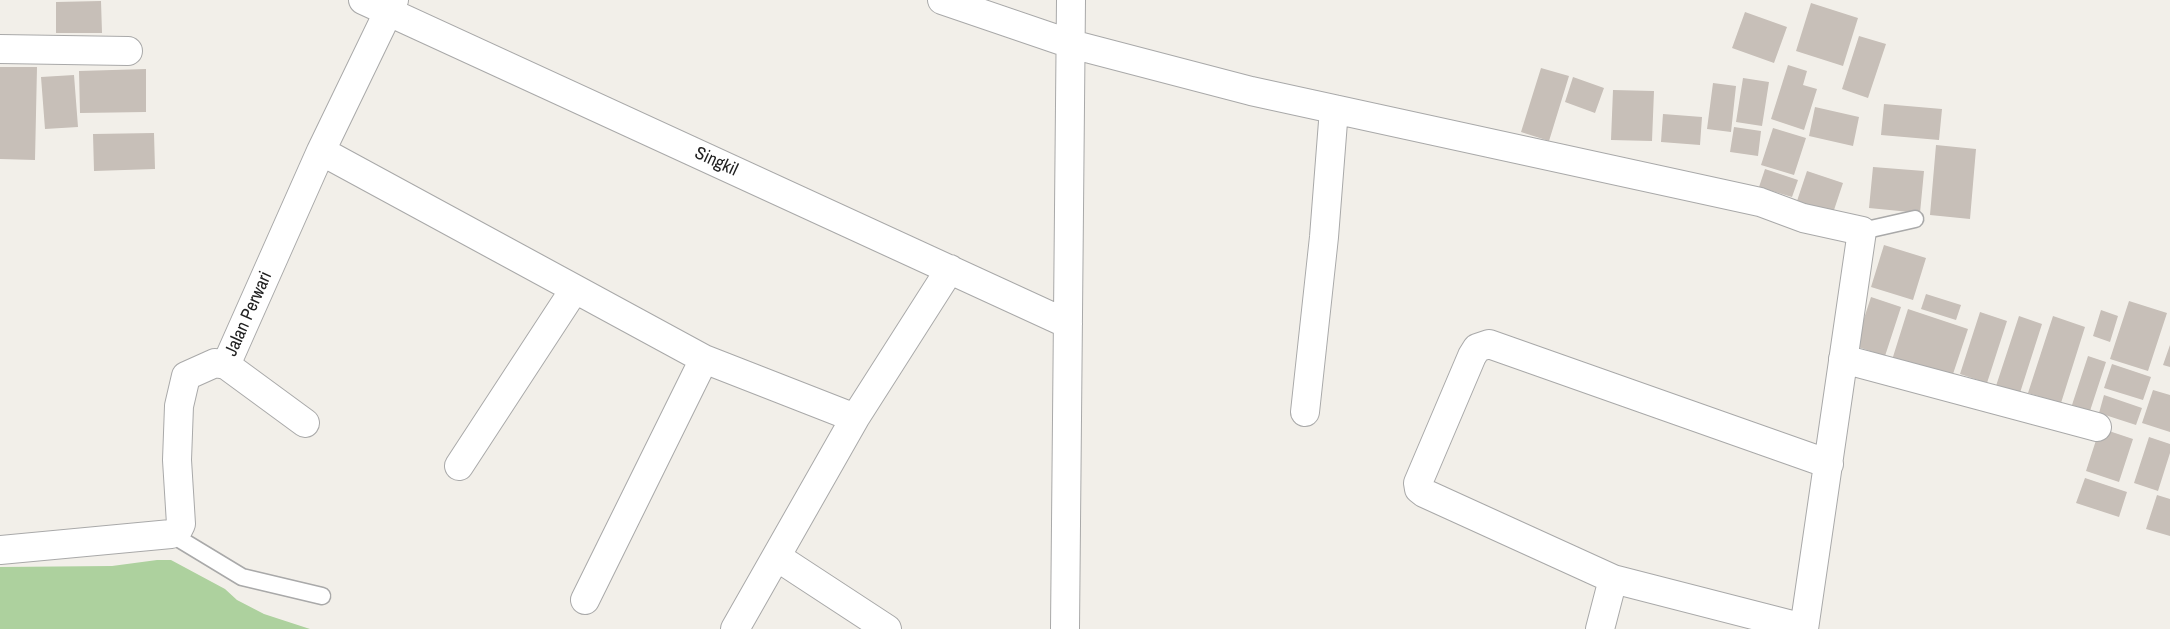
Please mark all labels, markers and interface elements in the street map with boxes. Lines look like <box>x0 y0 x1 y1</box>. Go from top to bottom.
street label: Singkil <box>691 143 741 181</box>
street label: Jalan Perwari <box>221 268 277 360</box>

